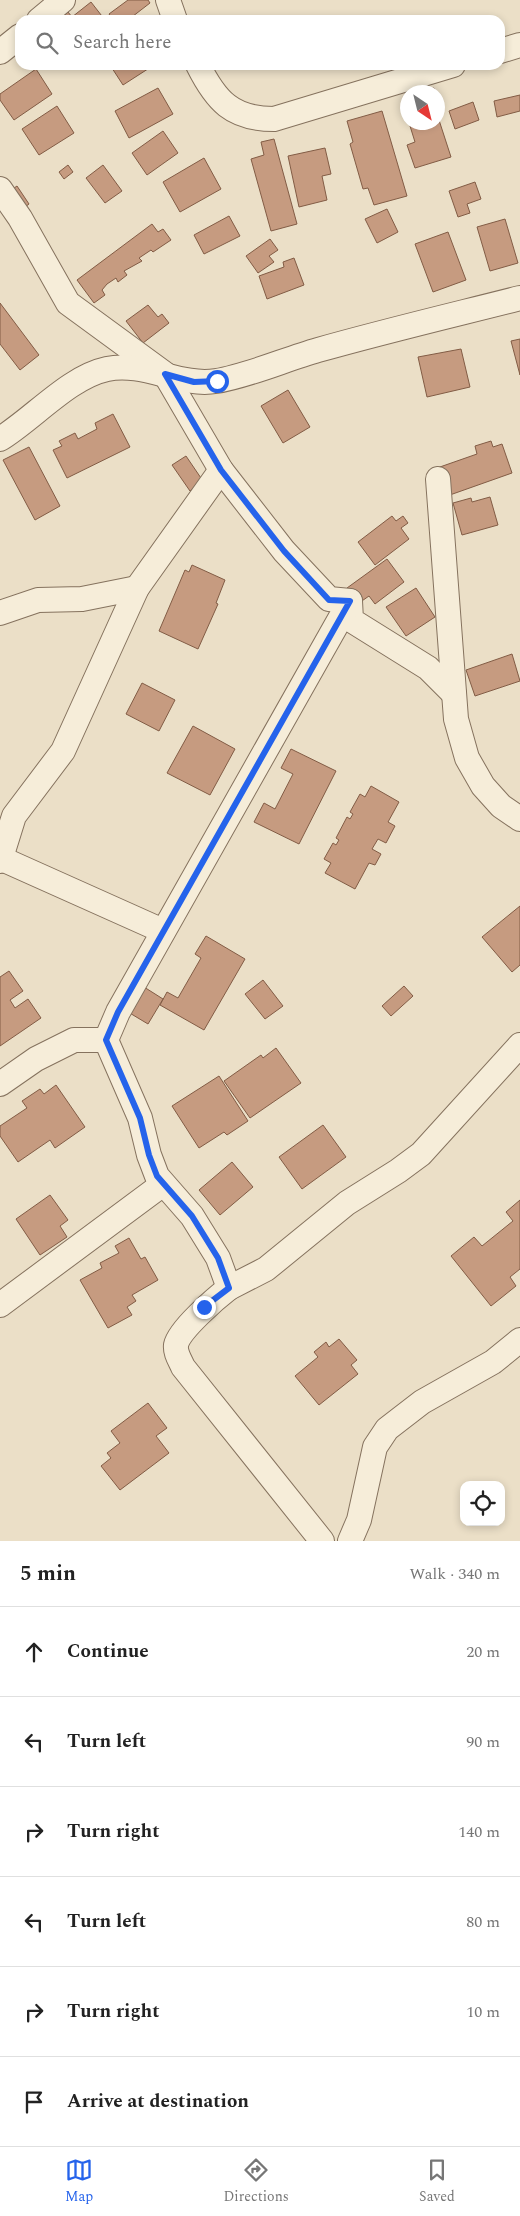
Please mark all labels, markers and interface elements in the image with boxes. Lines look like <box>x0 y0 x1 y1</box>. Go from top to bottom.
search box <box>15 15 505 70</box>
text: Search here <box>73 28 172 57</box>
icon: search <box>33 29 61 57</box>
north arrow <box>400 85 445 130</box>
route start <box>206 370 229 393</box>
route end <box>193 1296 216 1319</box>
map controls <box>460 1481 505 1526</box>
button: locate <box>460 1481 505 1526</box>
text: 5 min <box>20 1558 76 1590</box>
text: Walk · 340 m <box>409 1562 500 1586</box>
text: Continue <box>67 1637 149 1666</box>
icon: ahead <box>20 1638 48 1666</box>
text: 20 m <box>466 1640 500 1664</box>
text: Turn left <box>67 1727 146 1756</box>
icon: left <box>20 1728 48 1756</box>
text: 90 m <box>466 1730 500 1754</box>
text: Turn right <box>67 1817 160 1846</box>
icon: right <box>20 1818 48 1846</box>
text: 140 m <box>458 1820 500 1844</box>
text: Turn left <box>67 1907 146 1936</box>
icon: left <box>20 1908 48 1936</box>
text: 80 m <box>466 1910 500 1934</box>
text: Turn right <box>67 1997 160 2026</box>
icon: right <box>20 1998 48 2026</box>
text: 10 m <box>466 2000 500 2024</box>
text: Arrive at destination <box>67 2087 249 2116</box>
icon: arrive <box>20 2088 48 2116</box>
tab: Map <box>65 2156 93 2207</box>
tab: Directions <box>223 2156 289 2207</box>
tab: Saved <box>419 2156 455 2207</box>

